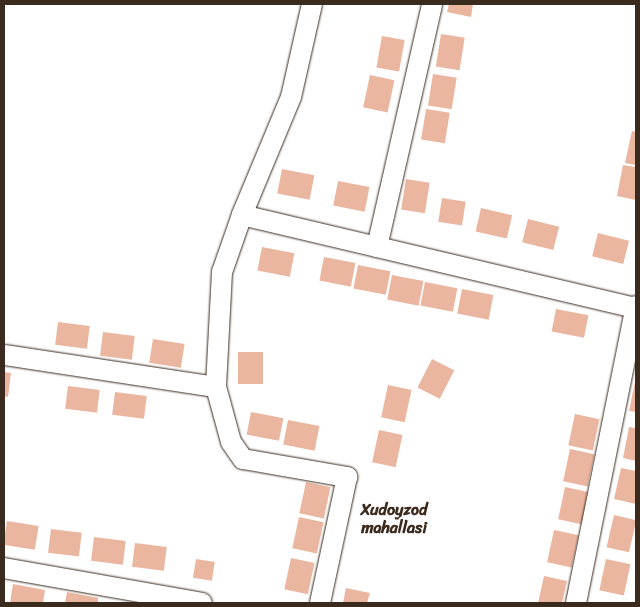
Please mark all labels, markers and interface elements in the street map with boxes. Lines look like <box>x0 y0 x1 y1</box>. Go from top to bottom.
district label: Xudoyzod mahallasi <box>361 500 427 538</box>

